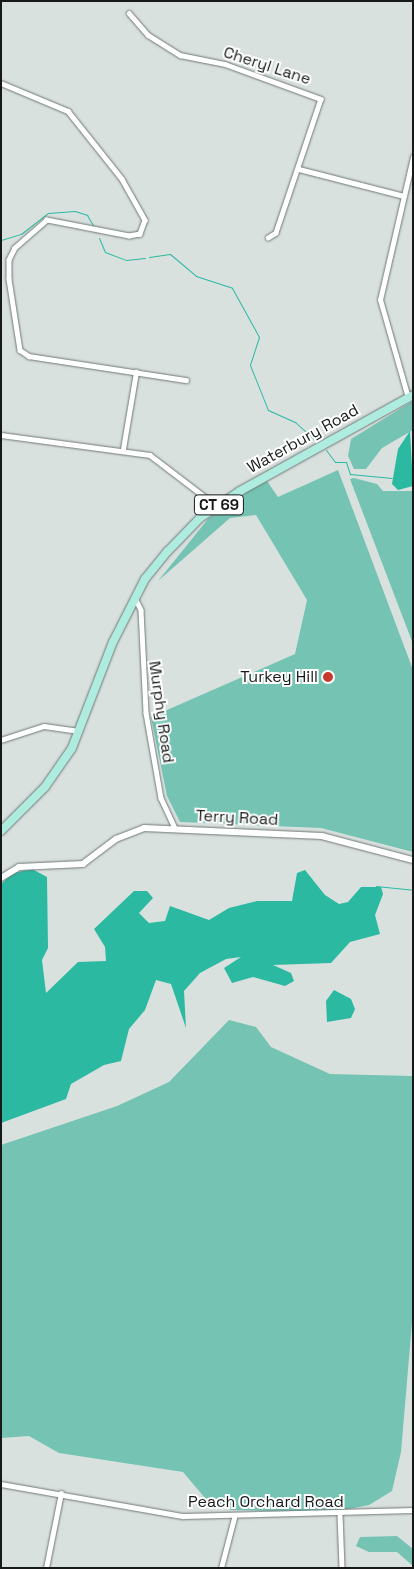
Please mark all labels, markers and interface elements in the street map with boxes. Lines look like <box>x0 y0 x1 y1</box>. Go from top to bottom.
street label: Cheryl Lane <box>221 43 313 89</box>
street label: Waterbury Road <box>244 400 362 478</box>
road number: CT 69 <box>193 492 245 518</box>
street label: Murphy Road <box>144 660 178 764</box>
place label: Turkey Hill <box>240 667 318 687</box>
marker: Turkey Hill <box>322 671 334 683</box>
street label: Terry Road <box>195 806 279 830</box>
street label: Peach Orchard Road <box>188 1492 344 1512</box>

